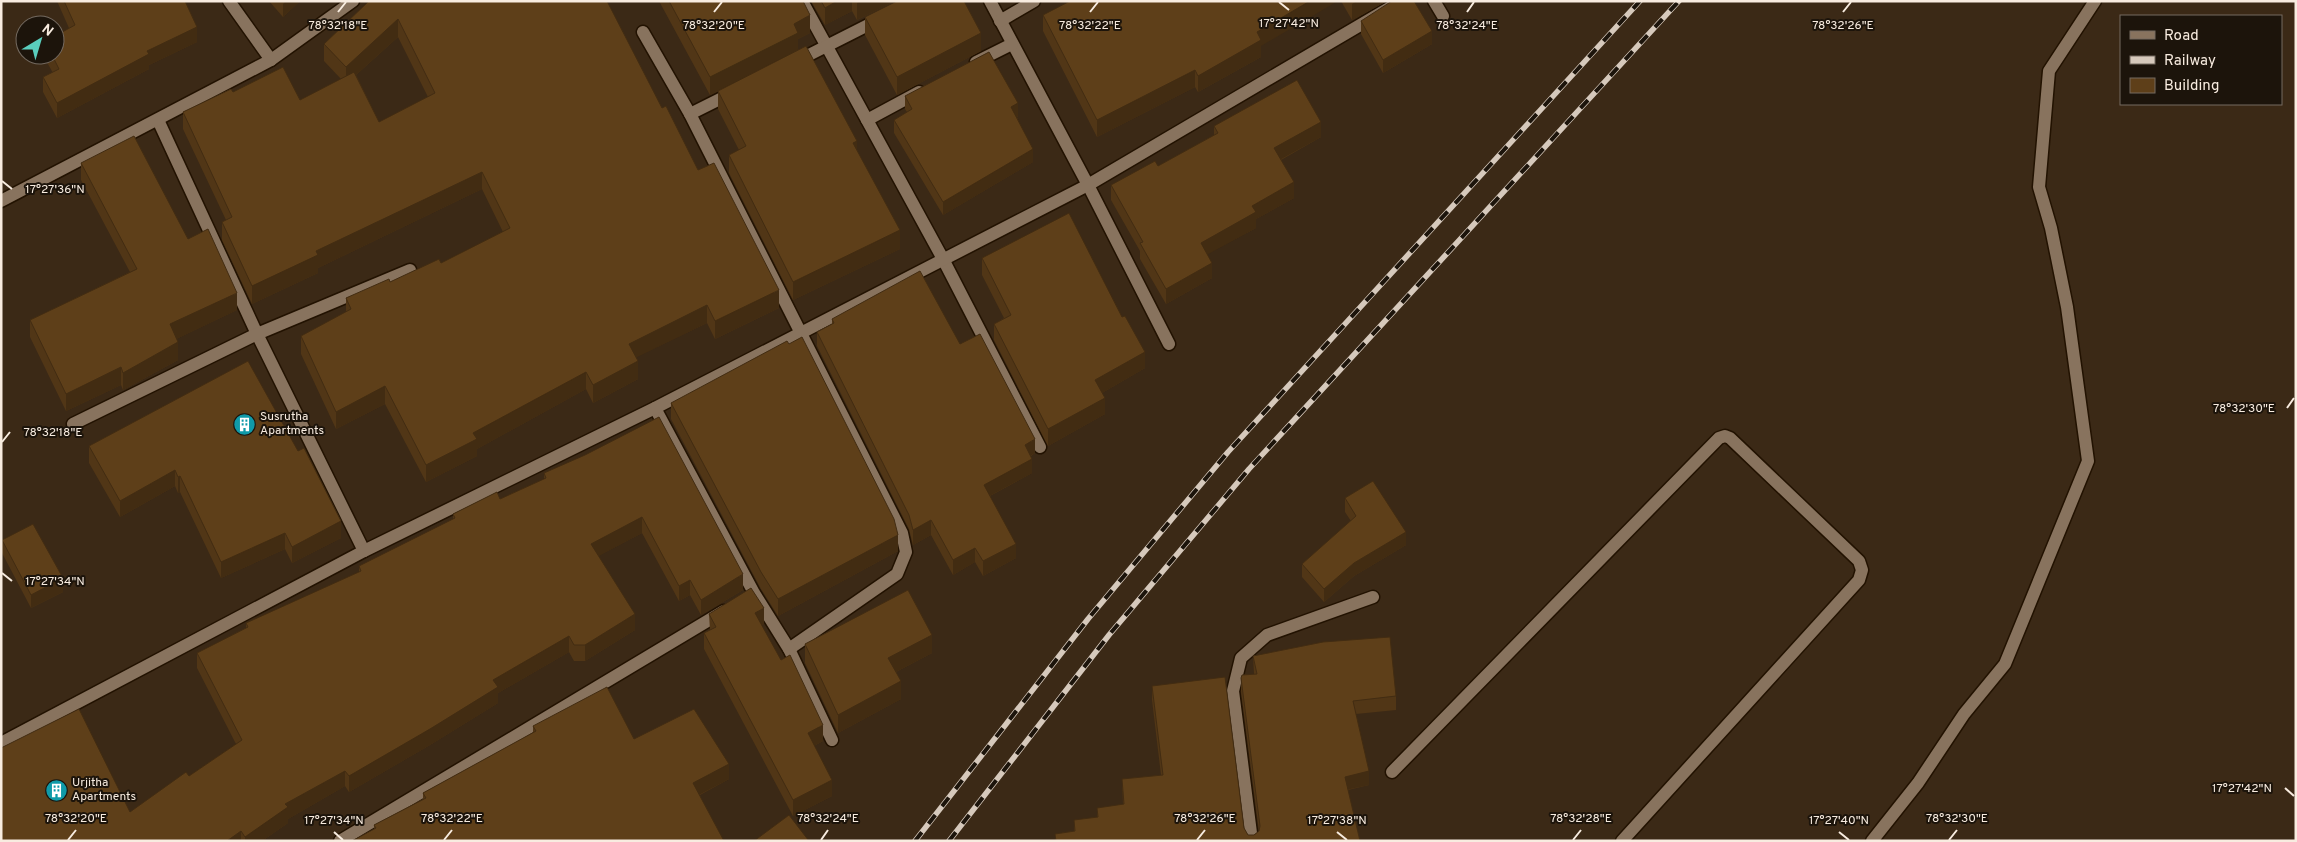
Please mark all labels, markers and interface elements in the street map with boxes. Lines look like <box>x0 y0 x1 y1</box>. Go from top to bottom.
north arrow <box>15 15 65 65</box>
legend <box>2120 15 2282 105</box>
text: 17°27'42"N <box>1259 16 1319 32</box>
text: 78°32'18"E <box>309 18 367 34</box>
text: 78°32'20"E <box>683 18 745 34</box>
text: 78°32'22"E <box>1059 18 1121 34</box>
text: 78°32'24"E <box>1436 18 1498 34</box>
text: 78°32'26"E <box>1812 18 1874 34</box>
text: N <box>38 21 56 41</box>
text: Road <box>2164 27 2199 46</box>
text: Railway <box>2164 52 2216 71</box>
text: Building <box>2164 77 2219 96</box>
text: 17°27'36"N <box>25 182 85 198</box>
text: 78°32'30"E <box>2213 401 2275 417</box>
place label: Susrutha Apartments <box>260 409 324 439</box>
building icon: Susrutha Apartments <box>232 412 256 436</box>
text: 78°32'18"E <box>24 425 82 441</box>
text: 17°27'34"N <box>25 574 85 590</box>
place label: Urjitha Apartments <box>72 775 136 805</box>
building icon: Urjitha Apartments <box>44 778 68 802</box>
text: 17°27'42"N <box>2212 781 2272 797</box>
text: 78°32'20"E <box>45 811 107 827</box>
text: 78°32'22"E <box>421 811 483 827</box>
text: 78°32'24"E <box>797 811 859 827</box>
text: 78°32'26"E <box>1174 811 1236 827</box>
text: 78°32'28"E <box>1550 811 1612 827</box>
text: 78°32'30"E <box>1926 811 1988 827</box>
text: 17°27'34"N <box>304 813 364 829</box>
text: 17°27'38"N <box>1307 813 1367 829</box>
text: 17°27'40"N <box>1809 813 1869 829</box>

